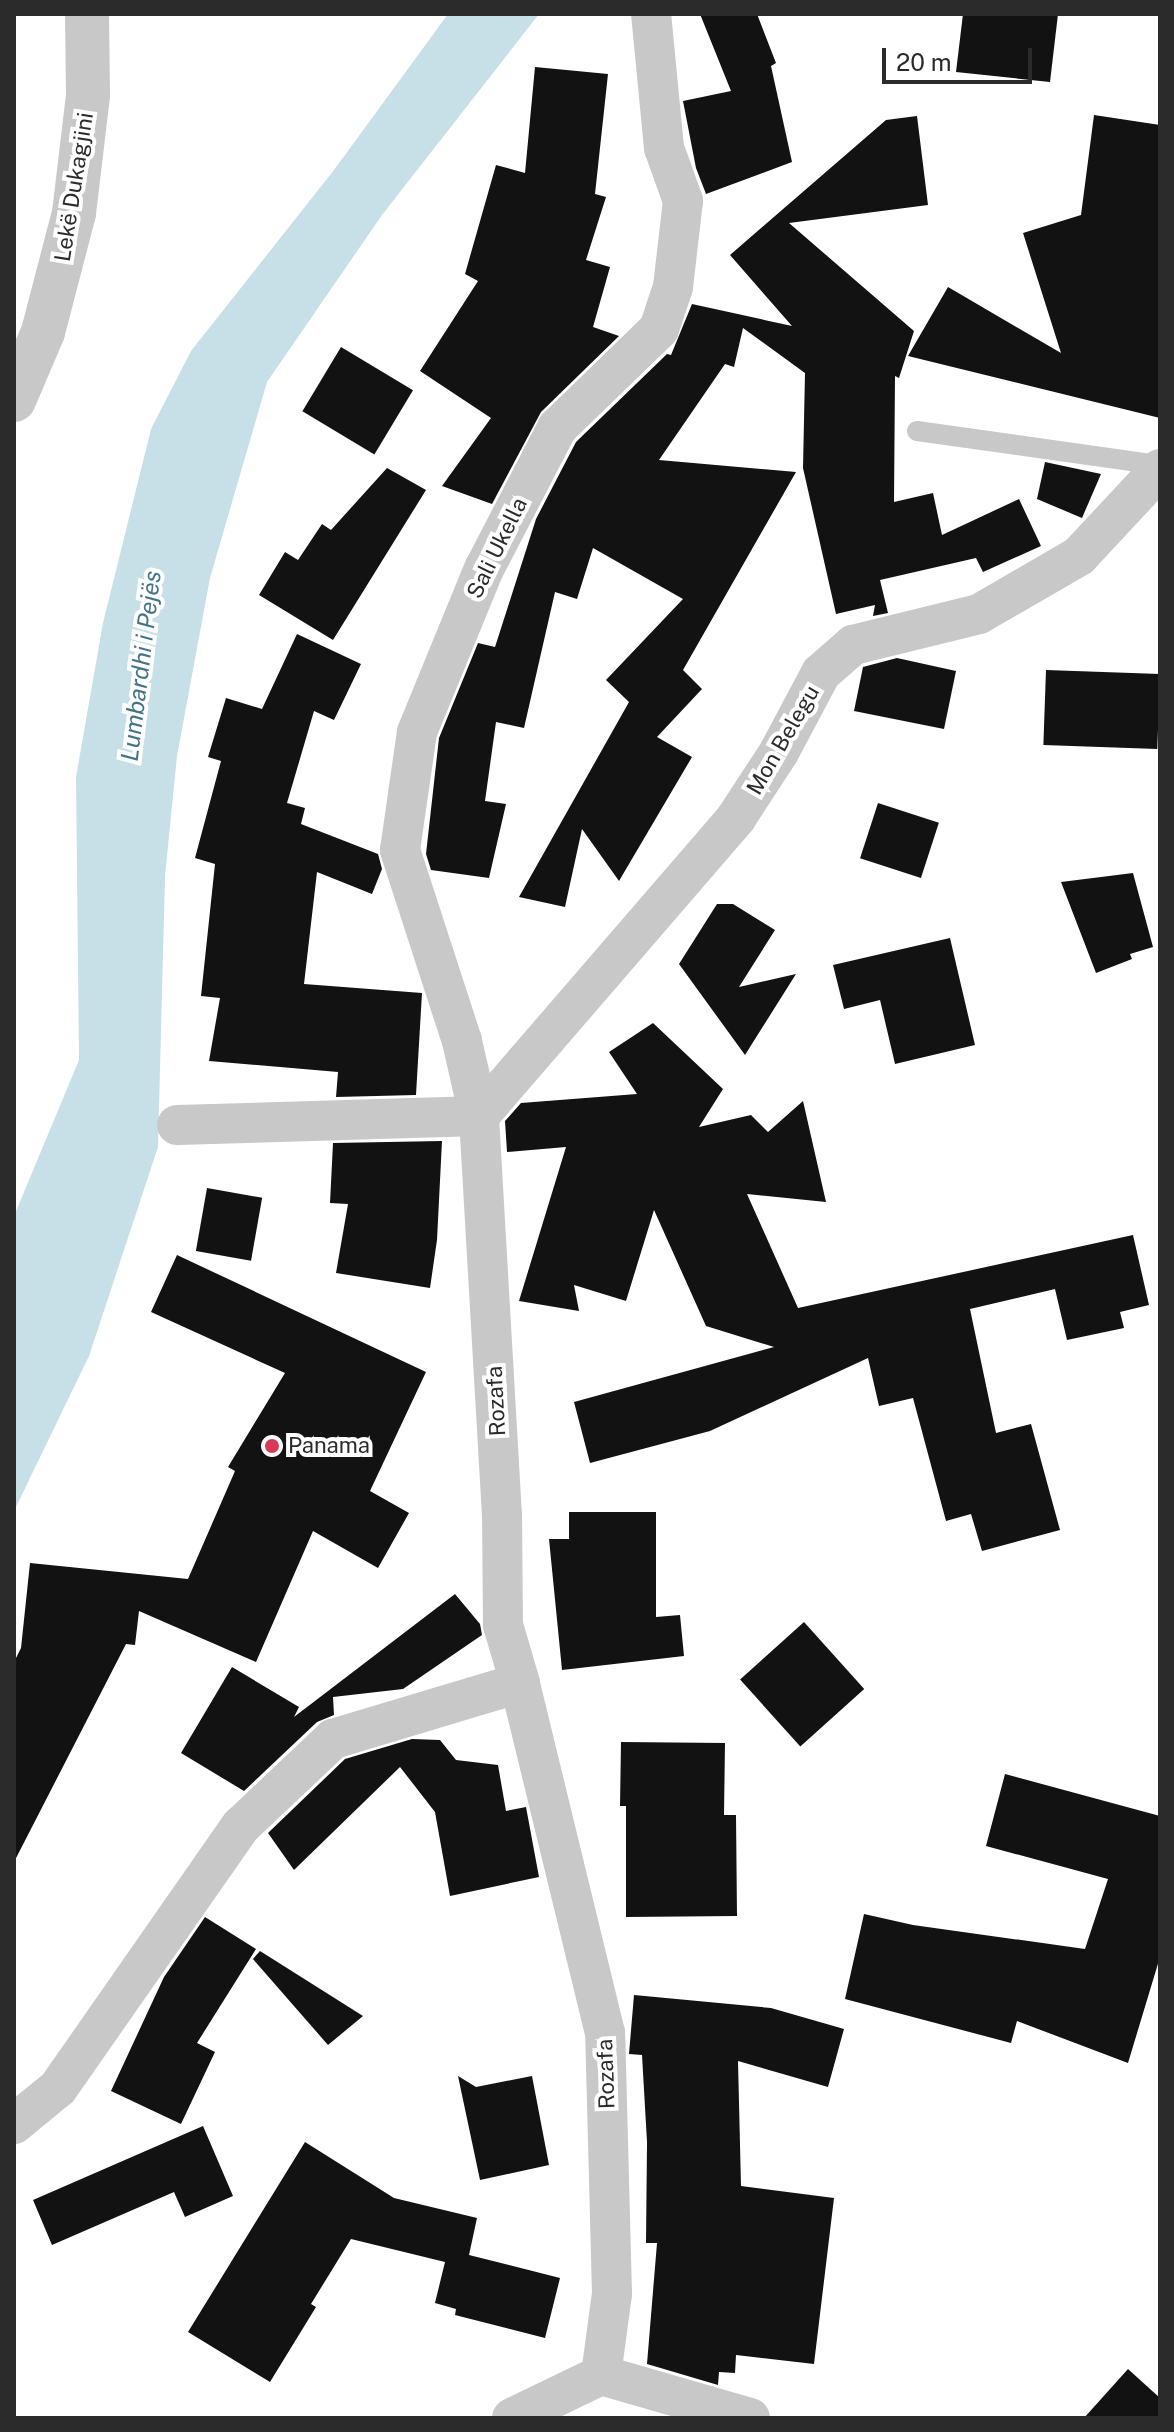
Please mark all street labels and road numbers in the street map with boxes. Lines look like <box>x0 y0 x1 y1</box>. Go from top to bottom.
street label: Lekë Dukagjini <box>49 110 99 264</box>
street label: Sali Ukella <box>461 493 533 603</box>
street label: Mon Belegu <box>741 681 825 799</box>
street label: Rozafa <box>481 1365 511 1437</box>
street label: Rozafa <box>592 2038 620 2110</box>

